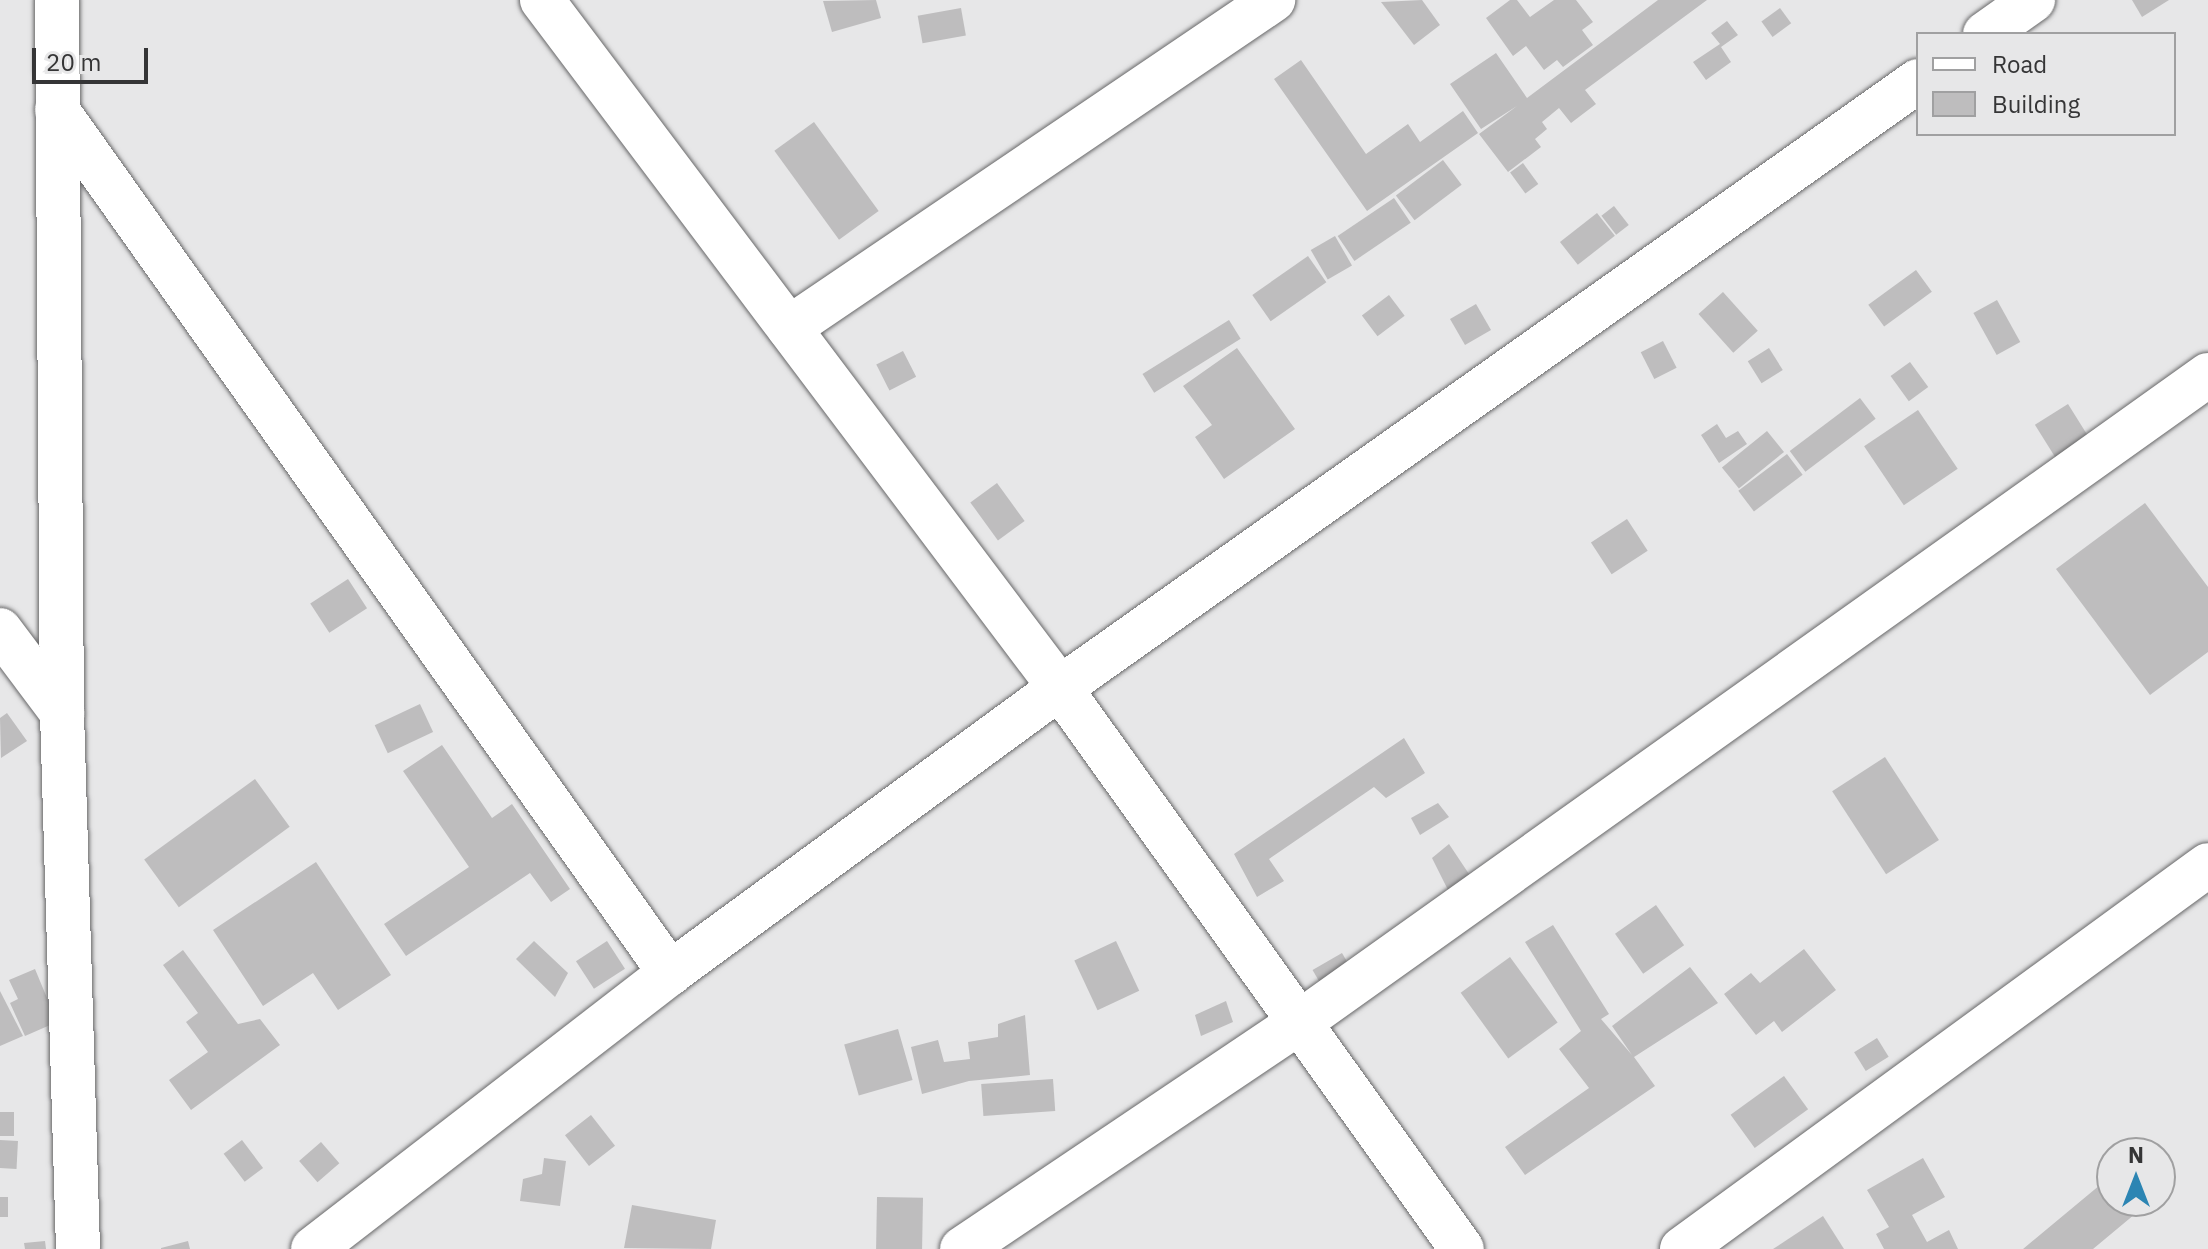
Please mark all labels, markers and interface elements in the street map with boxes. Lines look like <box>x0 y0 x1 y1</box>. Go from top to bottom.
scale bar <box>36 32 152 82</box>
legend <box>1916 32 2176 136</box>
text: 20 m <box>46 46 101 78</box>
text: Road <box>1992 48 2047 80</box>
text: Building <box>1992 88 2080 120</box>
north arrow <box>2096 1137 2176 1217</box>
text: N <box>2128 1140 2144 1169</box>

